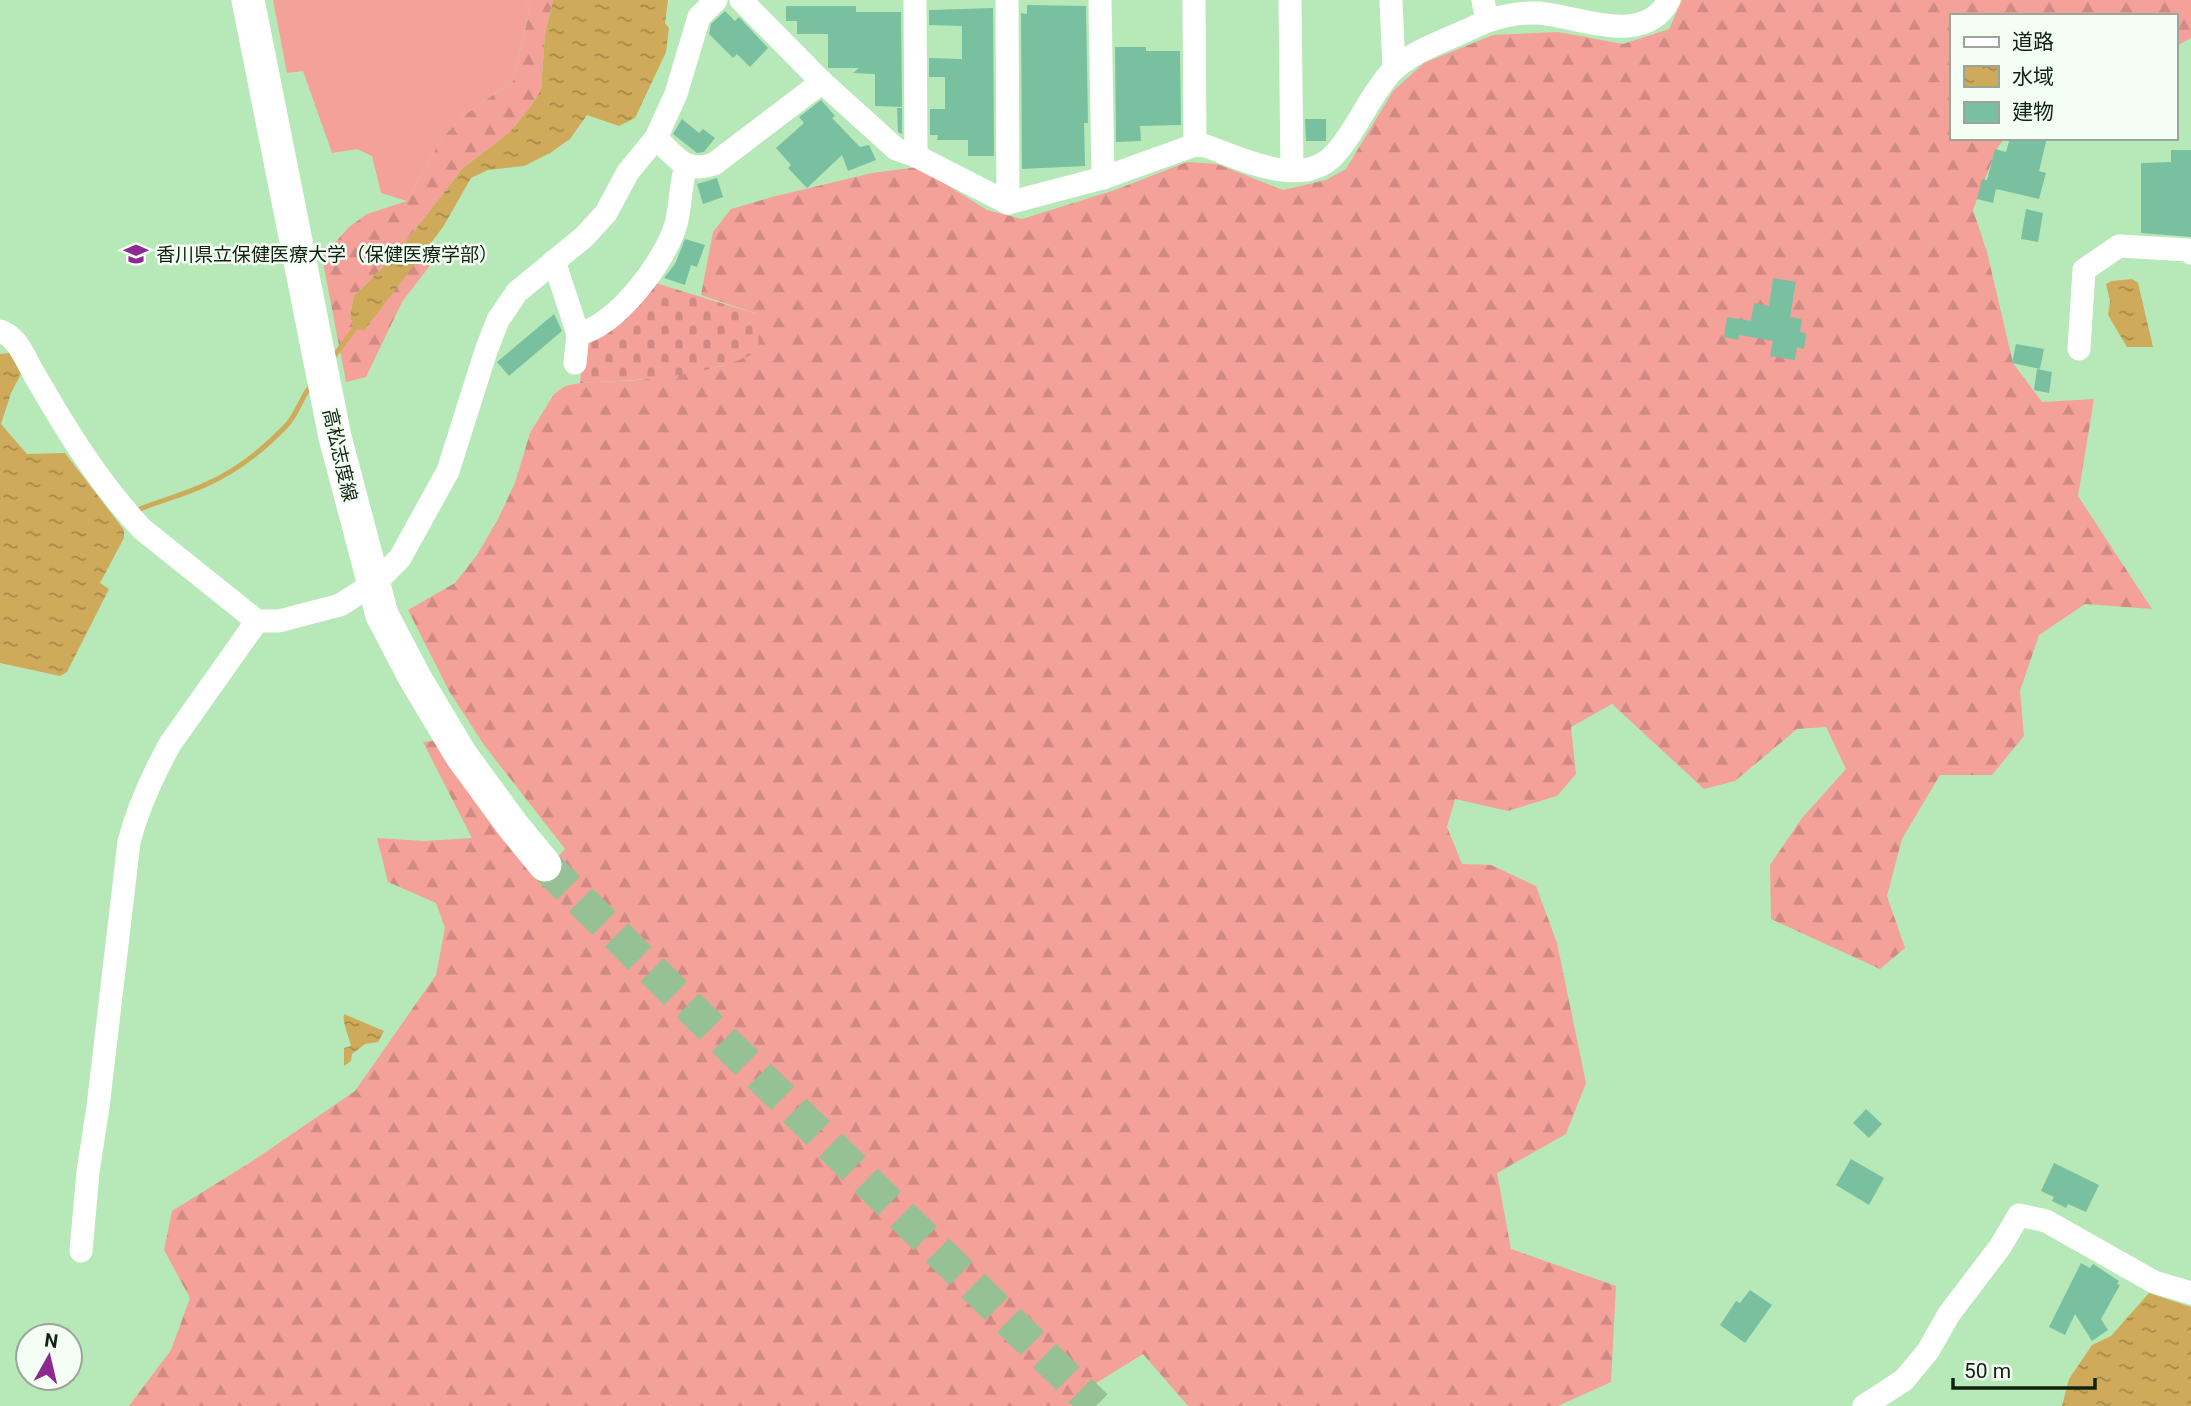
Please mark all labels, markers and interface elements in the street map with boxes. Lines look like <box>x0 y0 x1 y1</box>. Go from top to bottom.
legend <box>1950 14 2177 140</box>
text: 道路 <box>2012 30 2054 54</box>
text: 水域 <box>2012 65 2054 89</box>
text: 建物 <box>2012 100 2054 124</box>
school or university icon: 香川県立保健医療大学（保健医療学部） <box>122 240 150 268</box>
place label: 香川県立保健医療大学（保健医療学部） <box>156 243 498 266</box>
street label: 高松志度線 <box>318 406 362 504</box>
north arrow <box>14 1322 84 1392</box>
text: N <box>43 1328 60 1353</box>
scale bar <box>1953 1346 2095 1390</box>
text: 50 m <box>1964 1359 2011 1383</box>

